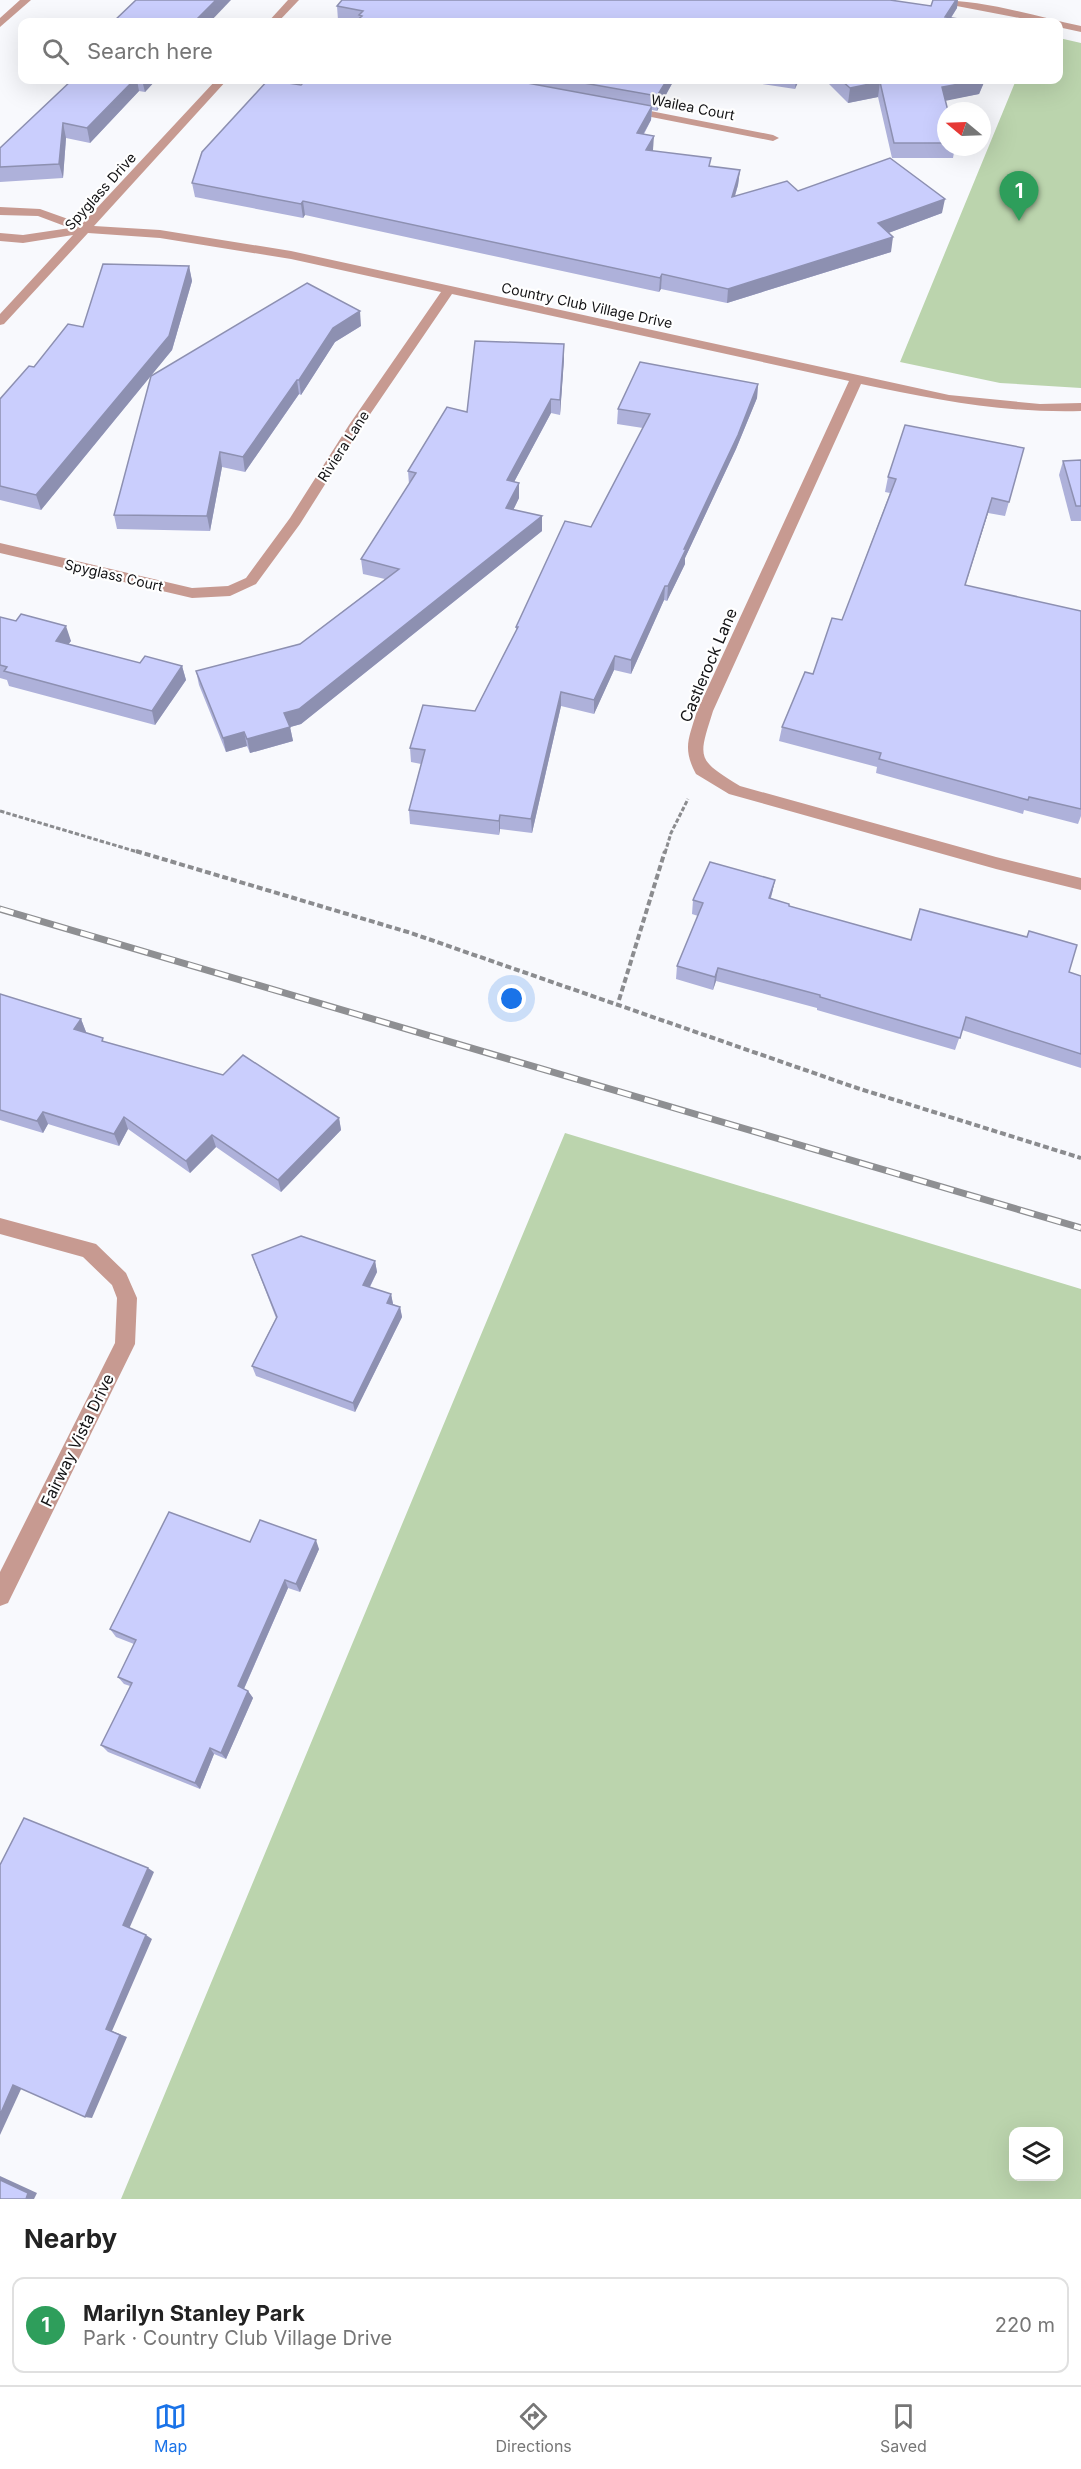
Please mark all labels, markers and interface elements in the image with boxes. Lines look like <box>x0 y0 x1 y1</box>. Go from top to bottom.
search box <box>18 18 1063 84</box>
icon: search <box>39 35 72 68</box>
text: Search here <box>87 38 213 64</box>
street label: Wailea Court <box>650 91 737 124</box>
north arrow <box>937 102 991 156</box>
street label: Spyglass Drive <box>61 149 139 233</box>
pin: 1 <box>1000 172 1038 221</box>
street label: Country Club Village Drive <box>500 279 674 331</box>
street label: Riviera Lane <box>314 407 372 485</box>
street label: Spyglass Court <box>63 555 165 595</box>
street label: Castlerock Lane <box>675 605 741 725</box>
your location <box>497 984 526 1013</box>
street label: Fairway Vista Drive <box>36 1370 118 1510</box>
map controls <box>1009 2127 1063 2181</box>
button: layers <box>1009 2127 1063 2181</box>
text: Nearby <box>24 2223 117 2254</box>
text: Marilyn Stanley Park <box>83 2300 305 2326</box>
text: 1 <box>41 2313 50 2337</box>
text: 220 m <box>995 2313 1055 2337</box>
text: Park · Country Club Village Drive <box>83 2326 392 2350</box>
tab: Map <box>154 2400 187 2456</box>
tab: Directions <box>496 2400 572 2456</box>
tab: Saved <box>880 2400 927 2456</box>

